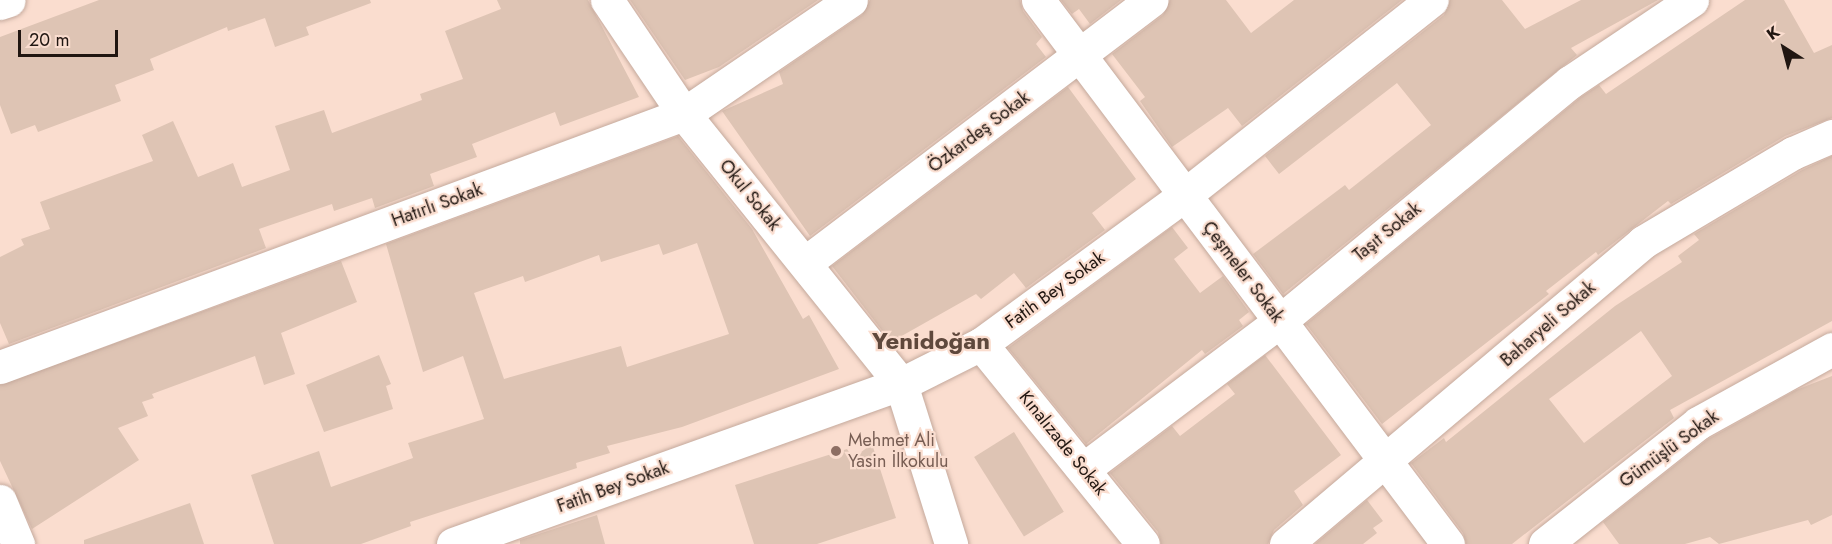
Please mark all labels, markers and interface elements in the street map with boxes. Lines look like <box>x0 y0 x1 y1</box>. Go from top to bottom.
scale bar <box>21 18 122 56</box>
north arrow <box>1754 18 1814 78</box>
text: K <box>1762 20 1784 46</box>
text: 20 m <box>29 27 69 53</box>
street label: Özkardeş Sokak <box>924 87 1034 177</box>
street label: Okul Sokak <box>715 155 785 235</box>
street label: Hatırlı Sokak <box>389 179 485 231</box>
street label: Taşıt Sokak <box>1349 198 1425 266</box>
street label: Çeşmeler Sokak <box>1198 217 1288 327</box>
street label: Fatih Bey Sokak <box>1001 247 1109 333</box>
street label: Baharyeli Sokak <box>1496 277 1600 371</box>
district label: Yenidoğan <box>872 327 990 355</box>
street label: Kınalızade Sokak <box>1014 387 1112 499</box>
street label: Gümüşlü Sokak <box>1615 406 1723 492</box>
place label: Mehmet Ali Yasin İlkokulu <box>848 430 949 472</box>
marker: Mehmet Ali Yasin İlkokulu <box>829 444 843 458</box>
street label: Fatih Bey Sokak <box>554 457 672 517</box>

